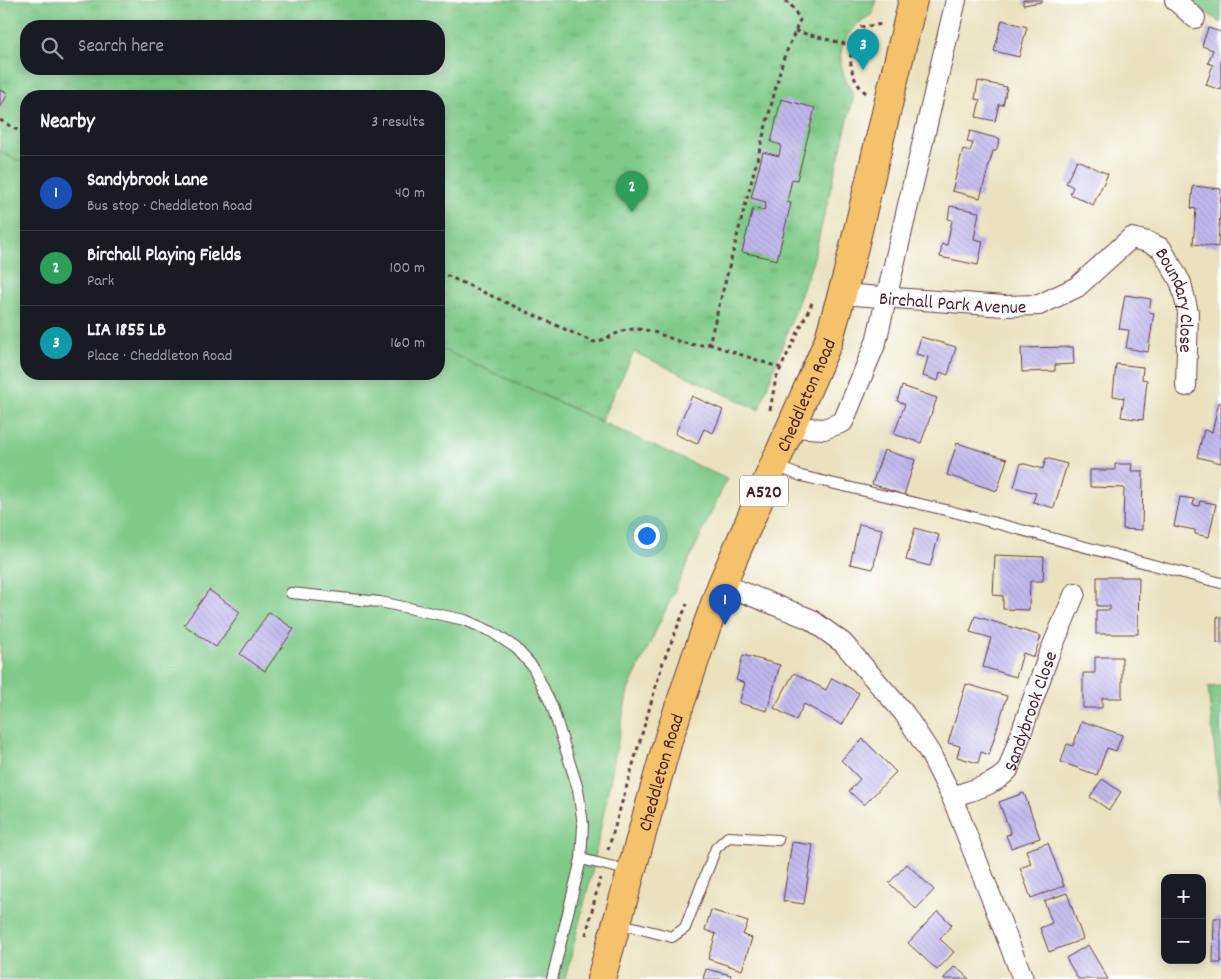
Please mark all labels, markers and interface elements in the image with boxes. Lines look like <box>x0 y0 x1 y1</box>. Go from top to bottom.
search box <box>20 20 445 75</box>
pin: 3 <box>847 29 879 70</box>
icon: search <box>38 34 66 62</box>
text: Search here <box>78 34 164 61</box>
text: Nearby <box>40 108 95 138</box>
text: 3 results <box>371 111 425 134</box>
text: Sandybrook Lane <box>87 168 208 195</box>
pin: 2 <box>616 171 648 212</box>
text: 1 <box>54 182 58 205</box>
text: 40 m <box>395 182 425 205</box>
text: Bus stop · Cheddleton Road <box>87 195 252 218</box>
text: Birchall Playing Fields <box>87 243 242 270</box>
street label: Boundary Close <box>1147 244 1198 353</box>
text: 2 <box>53 257 60 280</box>
text: 100 m <box>389 257 425 280</box>
text: Park <box>87 270 114 293</box>
street label: Birchall Park Avenue <box>878 287 1027 323</box>
text: LIA 1855 LB <box>87 318 166 345</box>
text: 3 <box>52 332 60 355</box>
text: 160 m <box>390 332 425 355</box>
street label: Cheddleton Road <box>771 335 845 457</box>
text: Place · Cheddleton Road <box>87 345 232 368</box>
road number: A520 <box>740 476 788 506</box>
your location <box>634 523 660 549</box>
pin: 1 <box>709 584 741 625</box>
street label: Sandybrook Close <box>999 647 1066 776</box>
street label: Cheddleton Road <box>633 711 693 835</box>
map controls <box>1161 874 1206 964</box>
button: + <box>1161 874 1206 919</box>
button: − <box>1161 919 1206 964</box>

